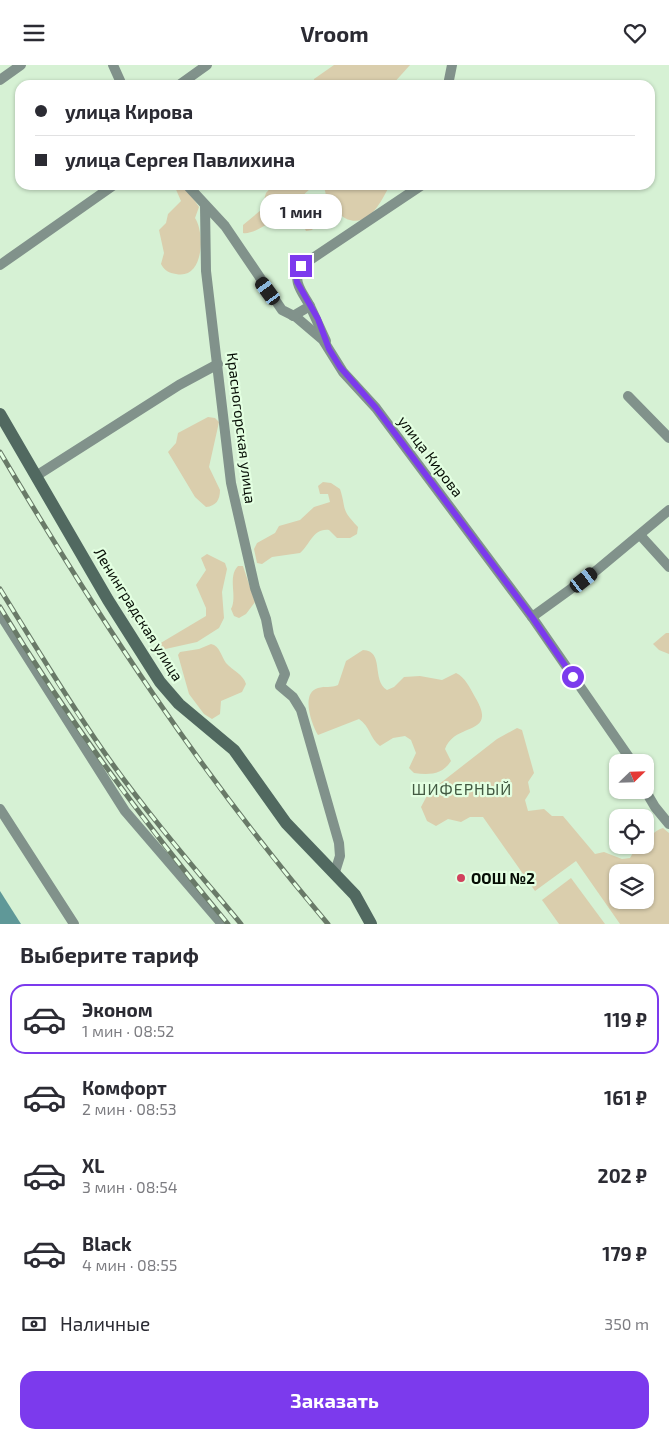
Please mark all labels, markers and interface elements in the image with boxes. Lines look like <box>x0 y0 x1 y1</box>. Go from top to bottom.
icon: menu <box>20 19 48 47</box>
icon: heart <box>621 19 649 47</box>
text: Vroom <box>300 20 369 46</box>
text: улица Кирова <box>65 100 193 123</box>
text: улица Сергея Павлихина <box>65 148 295 171</box>
callout: 1 мин <box>260 193 342 229</box>
text: 1 мин <box>280 202 322 221</box>
route end <box>290 255 312 277</box>
car <box>253 274 282 308</box>
street label: Красногорская улица <box>223 352 260 505</box>
street label: улица Кирова <box>394 412 467 501</box>
street label: Ленинградская улица <box>90 544 187 685</box>
car <box>567 565 600 595</box>
route start <box>562 666 584 688</box>
north arrow <box>609 754 654 799</box>
map controls <box>609 754 654 909</box>
district label: ШИФЕРНЫЙ <box>412 779 512 798</box>
button: locate <box>609 809 654 854</box>
button: layers <box>609 864 654 909</box>
place label: ООШ №2 <box>471 869 535 887</box>
marker: ООШ №2 <box>455 872 467 884</box>
text: Выберите тариф <box>20 941 199 967</box>
icon: car <box>22 997 67 1042</box>
text: Эконом <box>82 998 153 1021</box>
text: 119 ₽ <box>604 1008 647 1031</box>
text: 1 мин · 08:52 <box>82 1021 174 1040</box>
icon: car <box>22 1075 67 1120</box>
text: Комфорт <box>82 1076 167 1099</box>
text: 161 ₽ <box>604 1086 647 1109</box>
text: 2 мин · 08:53 <box>82 1099 177 1118</box>
icon: car <box>22 1153 67 1198</box>
text: XL <box>82 1154 104 1177</box>
text: 202 ₽ <box>598 1164 647 1187</box>
text: 3 мин · 08:54 <box>82 1177 178 1196</box>
icon: car <box>22 1231 67 1276</box>
text: Black <box>82 1232 132 1255</box>
text: 179 ₽ <box>602 1242 647 1265</box>
text: 4 мин · 08:55 <box>82 1255 177 1274</box>
icon: cash <box>20 1310 48 1338</box>
text: Наличные <box>60 1312 150 1335</box>
text: 350 m <box>604 1314 649 1333</box>
button: Заказать <box>20 1371 649 1429</box>

